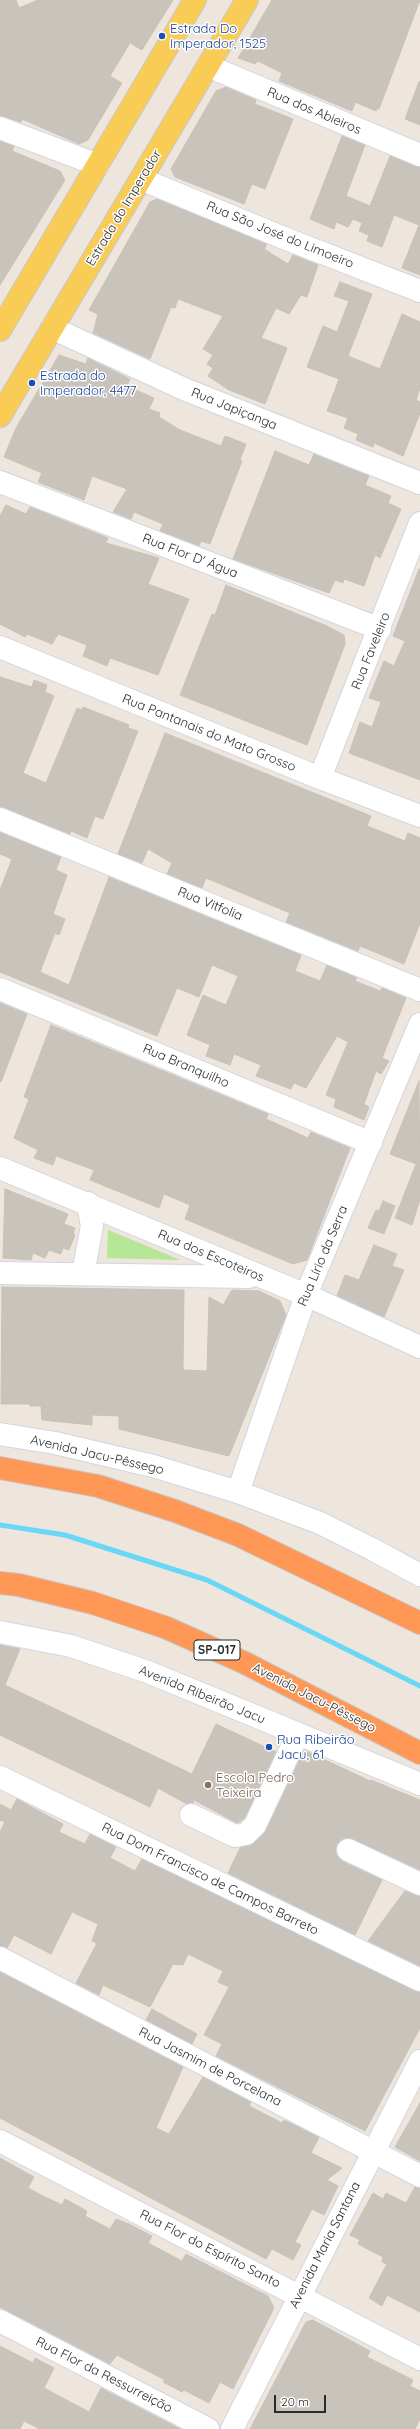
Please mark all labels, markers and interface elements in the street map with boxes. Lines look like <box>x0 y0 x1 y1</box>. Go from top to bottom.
place label: Estrada Do Imperador, 1525 <box>170 21 266 52</box>
marker: Estrada Do Imperador, 1525 <box>157 31 167 41</box>
street label: Rua dos Abieiros <box>265 84 363 138</box>
street label: Estrada do Imperador <box>83 147 165 269</box>
street label: Rua São José do Limoeiro <box>204 198 356 272</box>
place label: Estrada do Imperador, 4477 <box>40 368 137 399</box>
marker: Estrada do Imperador, 4477 <box>27 378 37 388</box>
street label: Rua Japiçanga <box>189 385 279 433</box>
street label: Rua Flor D' Água <box>140 531 240 581</box>
street label: Rua Faveleiro <box>348 610 394 692</box>
street label: Rua Pantanais do Mato Grosso <box>120 691 298 775</box>
street label: Rua Vitfolia <box>175 884 245 924</box>
street label: Rua Branquilho <box>140 1041 232 1091</box>
street label: Rua Lírio da Serra <box>295 1203 351 1309</box>
street label: Rua dos Escoteiros <box>155 1227 267 1285</box>
street label: Avenida Jacu-Pêssego <box>29 1432 165 1478</box>
road number: SP-017 <box>194 1640 240 1660</box>
street label: Avenida Jacu-Pêssego <box>250 1660 378 1736</box>
street label: Avenida Ribeirão Jacu <box>137 1663 267 1727</box>
place label: Rua Ribeirão Jacu, 61 <box>277 1732 354 1763</box>
marker: Rua Ribeirão Jacu, 61 <box>264 1742 274 1752</box>
place label: Escola Pedro Teixeira <box>216 1770 294 1801</box>
marker: Escola Pedro Teixeira <box>203 1780 213 1790</box>
street label: Rua Dom Francisco de Campos Barreto <box>99 1820 321 1938</box>
street label: Rua Jasmim de Porcelana <box>136 2024 284 2110</box>
street label: Avenida Maria Santana <box>286 2179 364 2311</box>
street label: Rua Flor do Espírito Santo <box>137 2207 283 2291</box>
street label: Rua Flor da Ressurreição <box>33 2334 175 2416</box>
scale bar <box>276 2387 328 2413</box>
text: 20 m <box>281 2394 309 2409</box>

